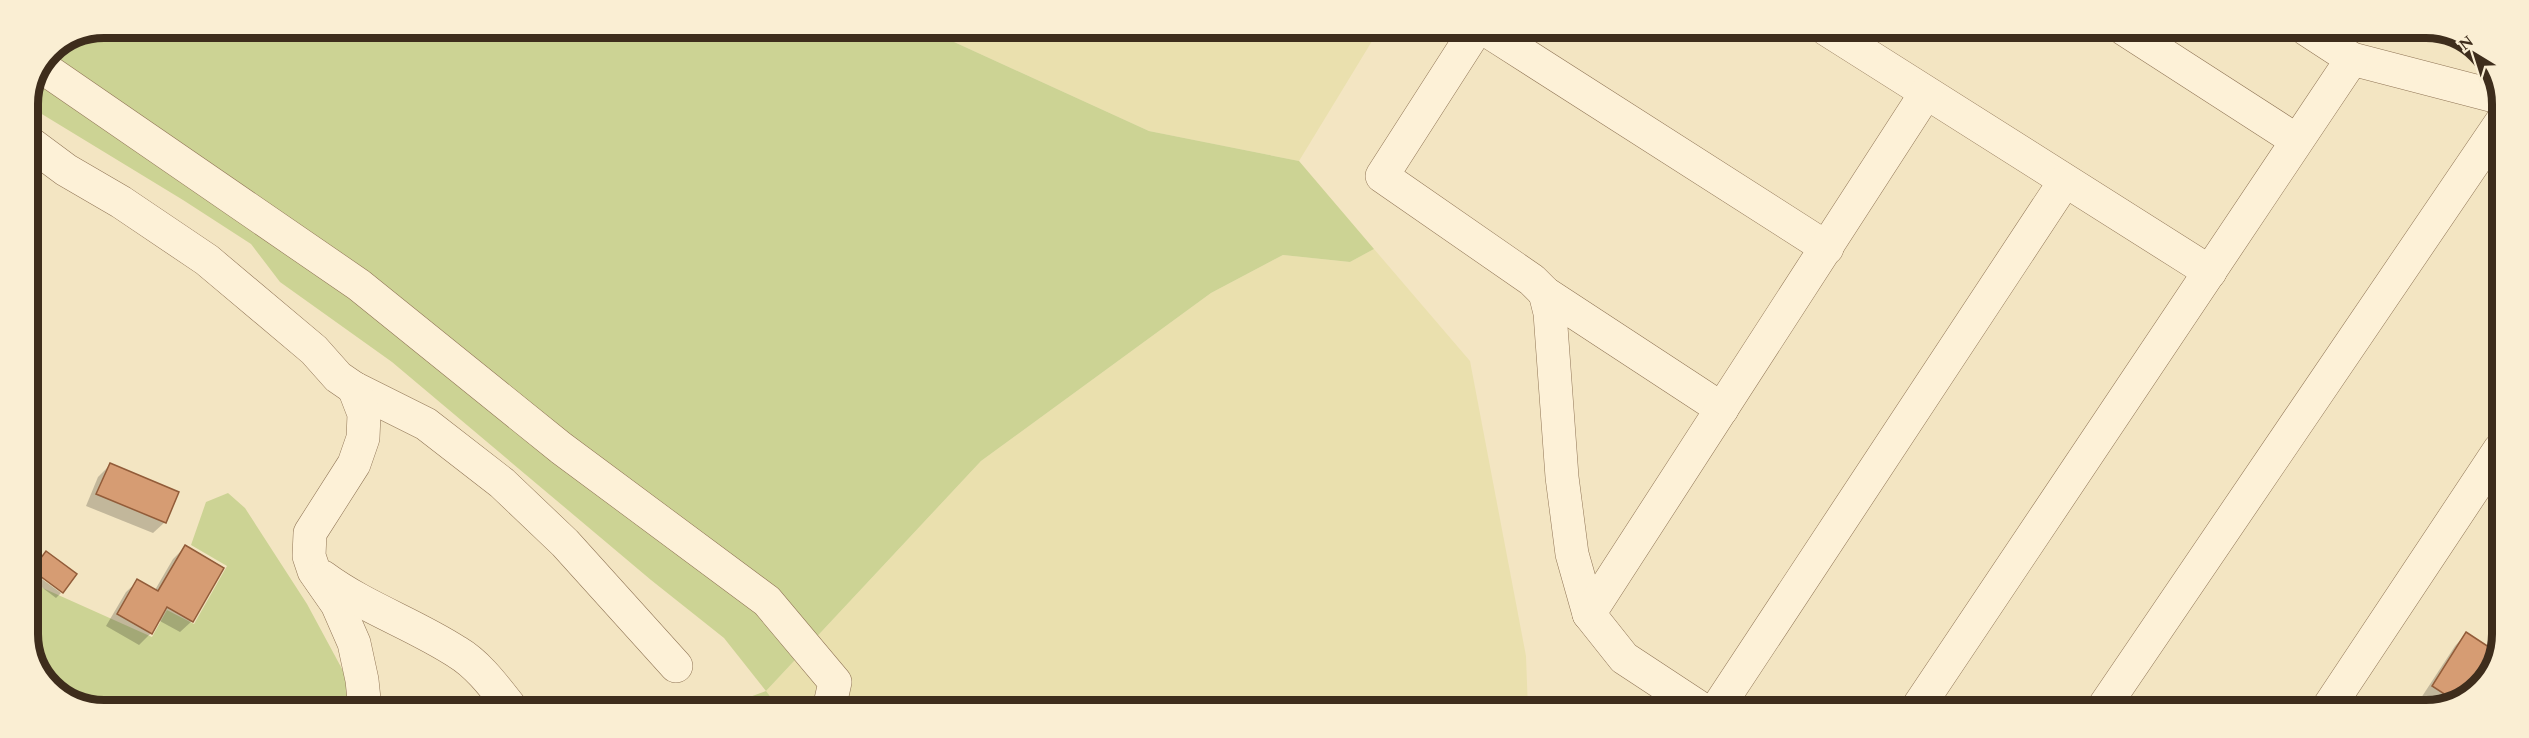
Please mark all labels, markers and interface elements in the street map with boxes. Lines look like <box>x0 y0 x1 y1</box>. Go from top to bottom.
north arrow <box>2445 24 2505 84</box>
text: N <box>2454 29 2479 56</box>

